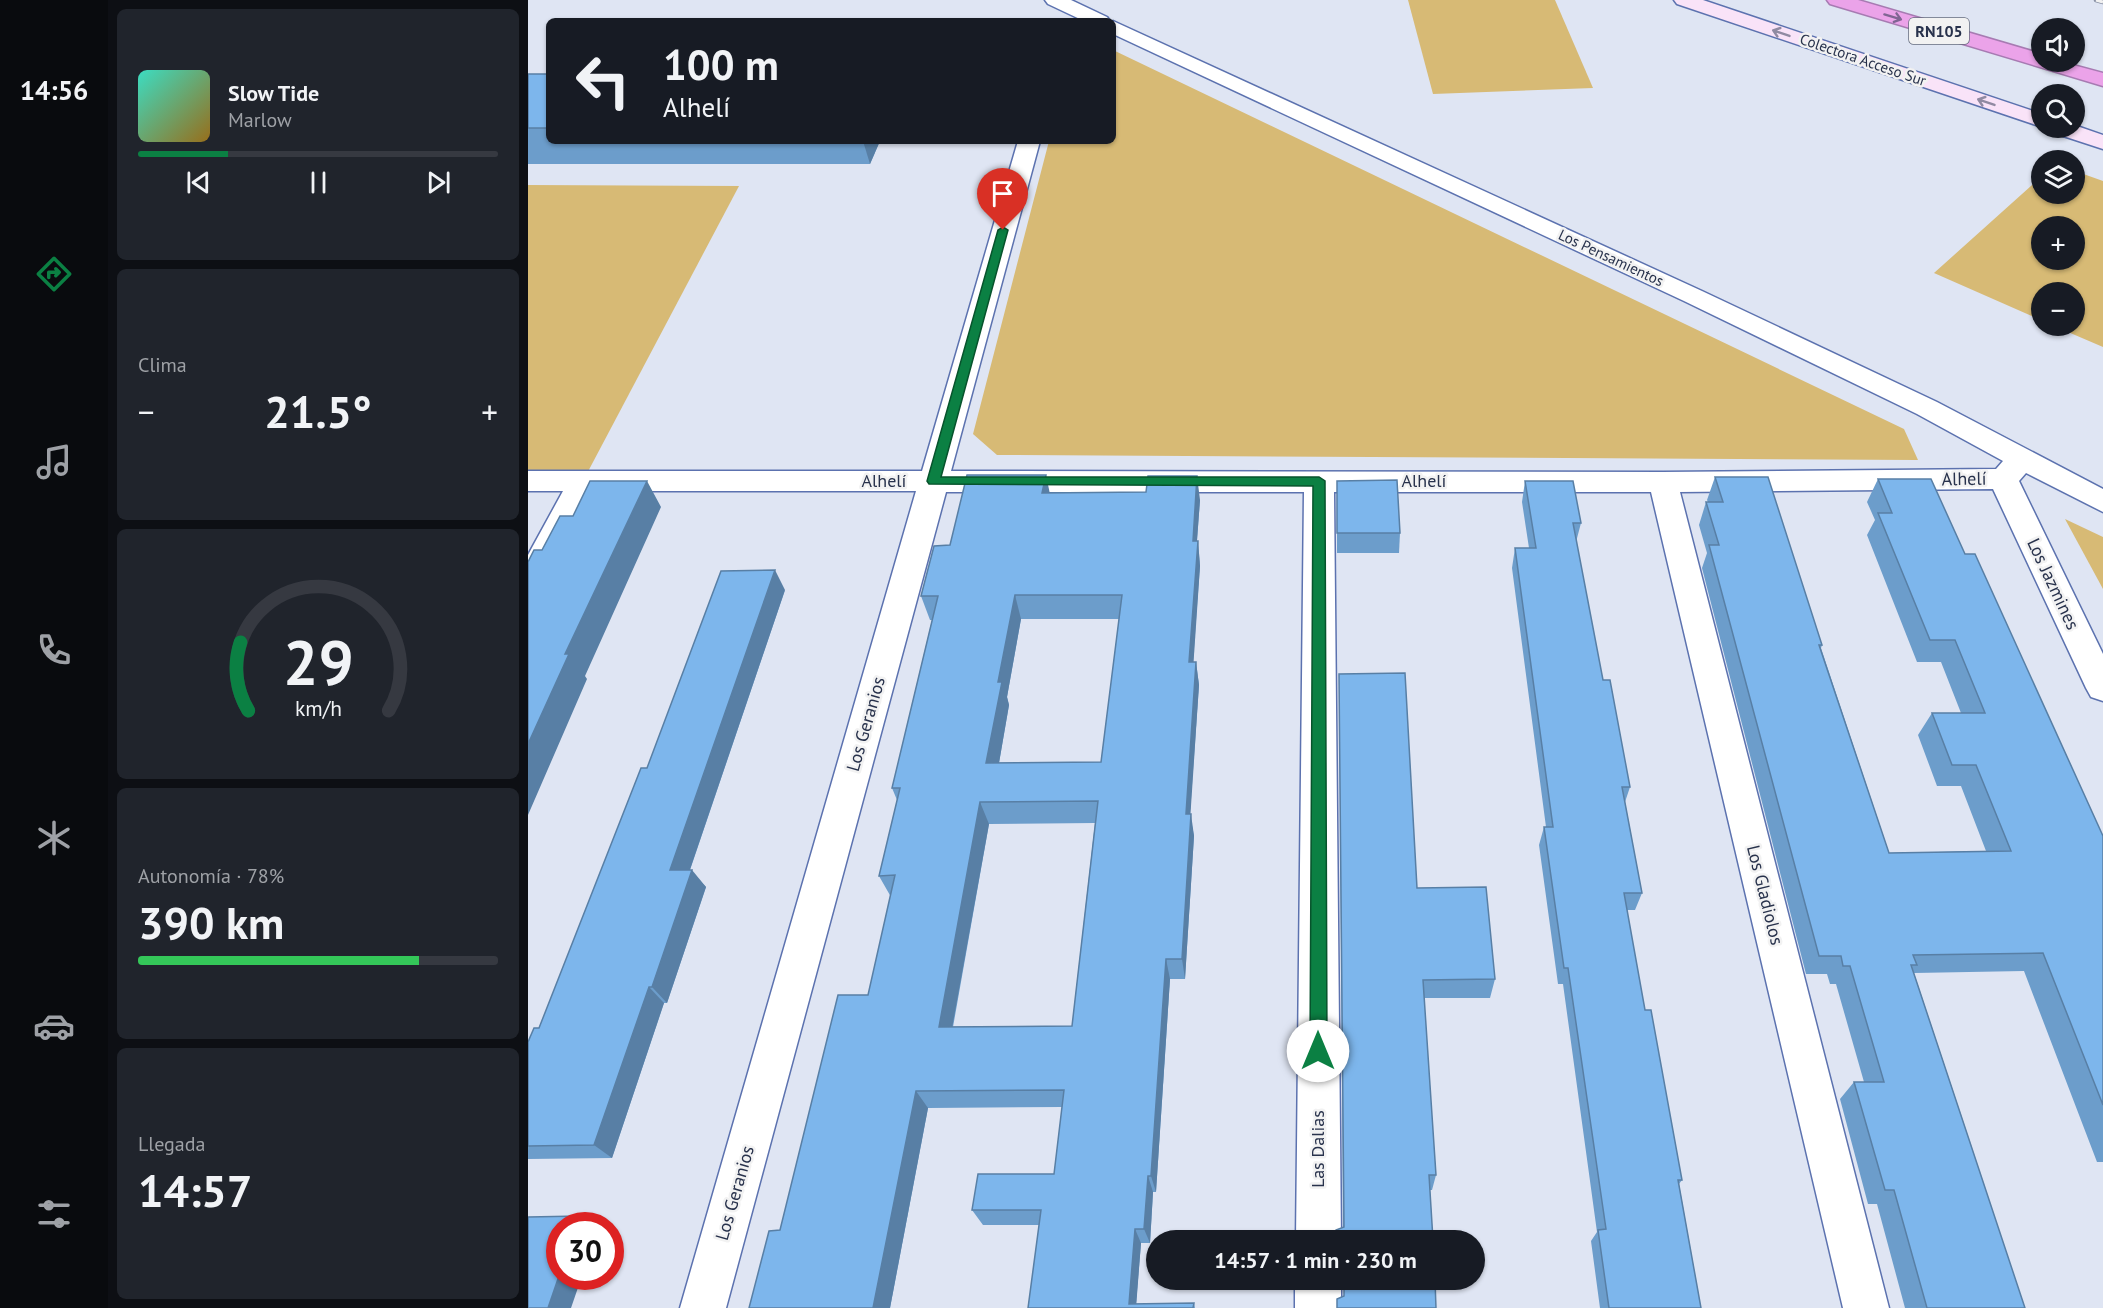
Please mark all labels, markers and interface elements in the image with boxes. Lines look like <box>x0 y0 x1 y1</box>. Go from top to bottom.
one-way arrow <box>1883 12 1902 23</box>
road number: RN105 <box>1909 18 1969 44</box>
map controls <box>2031 18 2085 336</box>
button: sound <box>2031 18 2085 72</box>
one-way arrow <box>1772 26 1791 37</box>
street label: Colectora Acceso Sur <box>1798 29 1929 90</box>
text: 100 m <box>663 37 779 92</box>
icon: left <box>564 42 642 120</box>
text: 14:56 <box>20 73 88 107</box>
text: Slow Tide <box>228 79 319 107</box>
button: search <box>2031 84 2085 138</box>
text: Alhelí <box>663 90 730 124</box>
one-way arrow <box>1977 95 1996 106</box>
text: Marlow <box>228 107 292 133</box>
button: layers <box>2031 150 2085 204</box>
icon: previous <box>182 166 215 199</box>
icon: pause <box>302 166 335 199</box>
icon: next <box>422 166 455 199</box>
pin <box>977 168 1028 230</box>
icon: arrive <box>986 177 1019 210</box>
button: + <box>2031 216 2085 270</box>
street label: Los Pensamientos <box>1556 225 1667 290</box>
icon: directions <box>33 253 75 295</box>
button: − <box>2031 282 2085 336</box>
text: Clima <box>138 352 187 378</box>
text: 21.5° <box>264 382 372 440</box>
text: − <box>138 390 155 433</box>
text: + <box>481 390 498 433</box>
icon: music <box>33 441 75 483</box>
street label: Alhelí <box>1941 467 1987 490</box>
street label: Alhelí <box>862 469 907 492</box>
street label: Alhelí <box>1402 469 1447 492</box>
street label: Los Jazmines <box>2022 534 2085 633</box>
text: 29 <box>283 621 353 702</box>
icon: phone <box>33 629 75 671</box>
street label: Los Geranios <box>841 674 890 774</box>
text: km/h <box>294 694 341 722</box>
icon: climate <box>33 817 75 859</box>
street label: Los Gladiolos <box>1742 843 1789 947</box>
text: Autonomía · 78% <box>138 863 284 889</box>
text: 390 km <box>138 893 284 951</box>
icon: car <box>33 1005 75 1047</box>
position arrow <box>1286 1019 1350 1083</box>
street label: Las Dalias <box>1306 1110 1329 1188</box>
text: Llegada <box>138 1131 205 1157</box>
street label: Los Geranios <box>710 1143 759 1243</box>
text: 14:57 <box>138 1161 252 1219</box>
icon: filters <box>33 1193 75 1235</box>
speed limit sign: 30 <box>546 1212 624 1290</box>
text: 14:57 · 1 min · 230 m <box>1214 1246 1417 1274</box>

